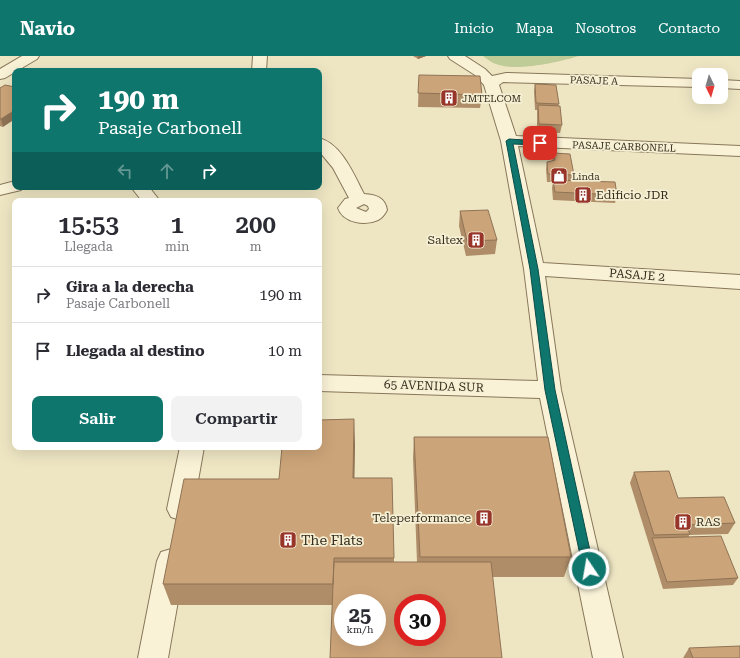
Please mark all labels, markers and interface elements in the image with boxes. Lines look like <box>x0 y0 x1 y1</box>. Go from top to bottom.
text: Navio <box>20 17 75 40</box>
text: Inicio <box>454 20 494 36</box>
text: Mapa <box>516 20 553 36</box>
text: Nosotros <box>575 20 636 36</box>
text: Contacto <box>658 20 720 36</box>
north arrow <box>692 68 728 104</box>
map controls <box>692 68 728 104</box>
street label: PASAJE A <box>570 74 618 87</box>
text: 190 m <box>98 83 179 116</box>
icon: right <box>32 84 84 136</box>
building icon: JMTELCOM <box>439 88 459 108</box>
place label: JMTELCOM <box>462 93 522 104</box>
text: Pasaje Carbonell <box>98 117 242 138</box>
pin <box>523 126 557 160</box>
icon: arrive <box>529 132 551 154</box>
street label: PASAJE CARBONELL <box>572 139 676 154</box>
icon: left <box>114 160 136 182</box>
icon: ahead <box>156 160 178 182</box>
icon: right <box>198 160 220 182</box>
shop icon: Linda <box>549 166 569 186</box>
place label: Linda <box>572 171 600 182</box>
building icon: Edificio JDR <box>573 185 593 205</box>
place label: Edificio JDR <box>596 188 669 202</box>
text: 15:53 <box>58 211 119 239</box>
text: 1 <box>171 211 184 239</box>
text: 200 <box>236 211 276 239</box>
building icon: Saltex <box>466 230 486 250</box>
place label: Saltex <box>428 233 463 247</box>
text: Llegada <box>64 239 113 254</box>
text: min <box>165 239 189 254</box>
text: m <box>250 239 262 254</box>
street label: PASAJE 2 <box>609 266 666 284</box>
text: Gira a la derecha <box>66 278 194 296</box>
icon: right <box>32 284 54 306</box>
text: 190 m <box>259 286 302 304</box>
text: Pasaje Carbonell <box>66 296 170 311</box>
icon: arrive <box>32 340 54 362</box>
text: Llegada al destino <box>66 342 205 360</box>
text: 10 m <box>268 342 302 360</box>
street label: 65 AVENIDA SUR <box>384 377 485 395</box>
button: Salir <box>32 396 163 442</box>
button: Compartir <box>171 396 302 442</box>
building icon: Teleperformance <box>474 508 494 528</box>
place label: Teleperformance <box>372 511 471 525</box>
building icon: RAS <box>673 512 693 532</box>
place label: RAS <box>696 515 721 529</box>
building icon: The Flats <box>278 530 298 550</box>
place label: The Flats <box>301 532 363 548</box>
position arrow <box>568 548 610 590</box>
speed limit sign: 30 <box>394 594 446 646</box>
text: 25 <box>349 603 371 627</box>
text: km/h <box>347 624 373 635</box>

